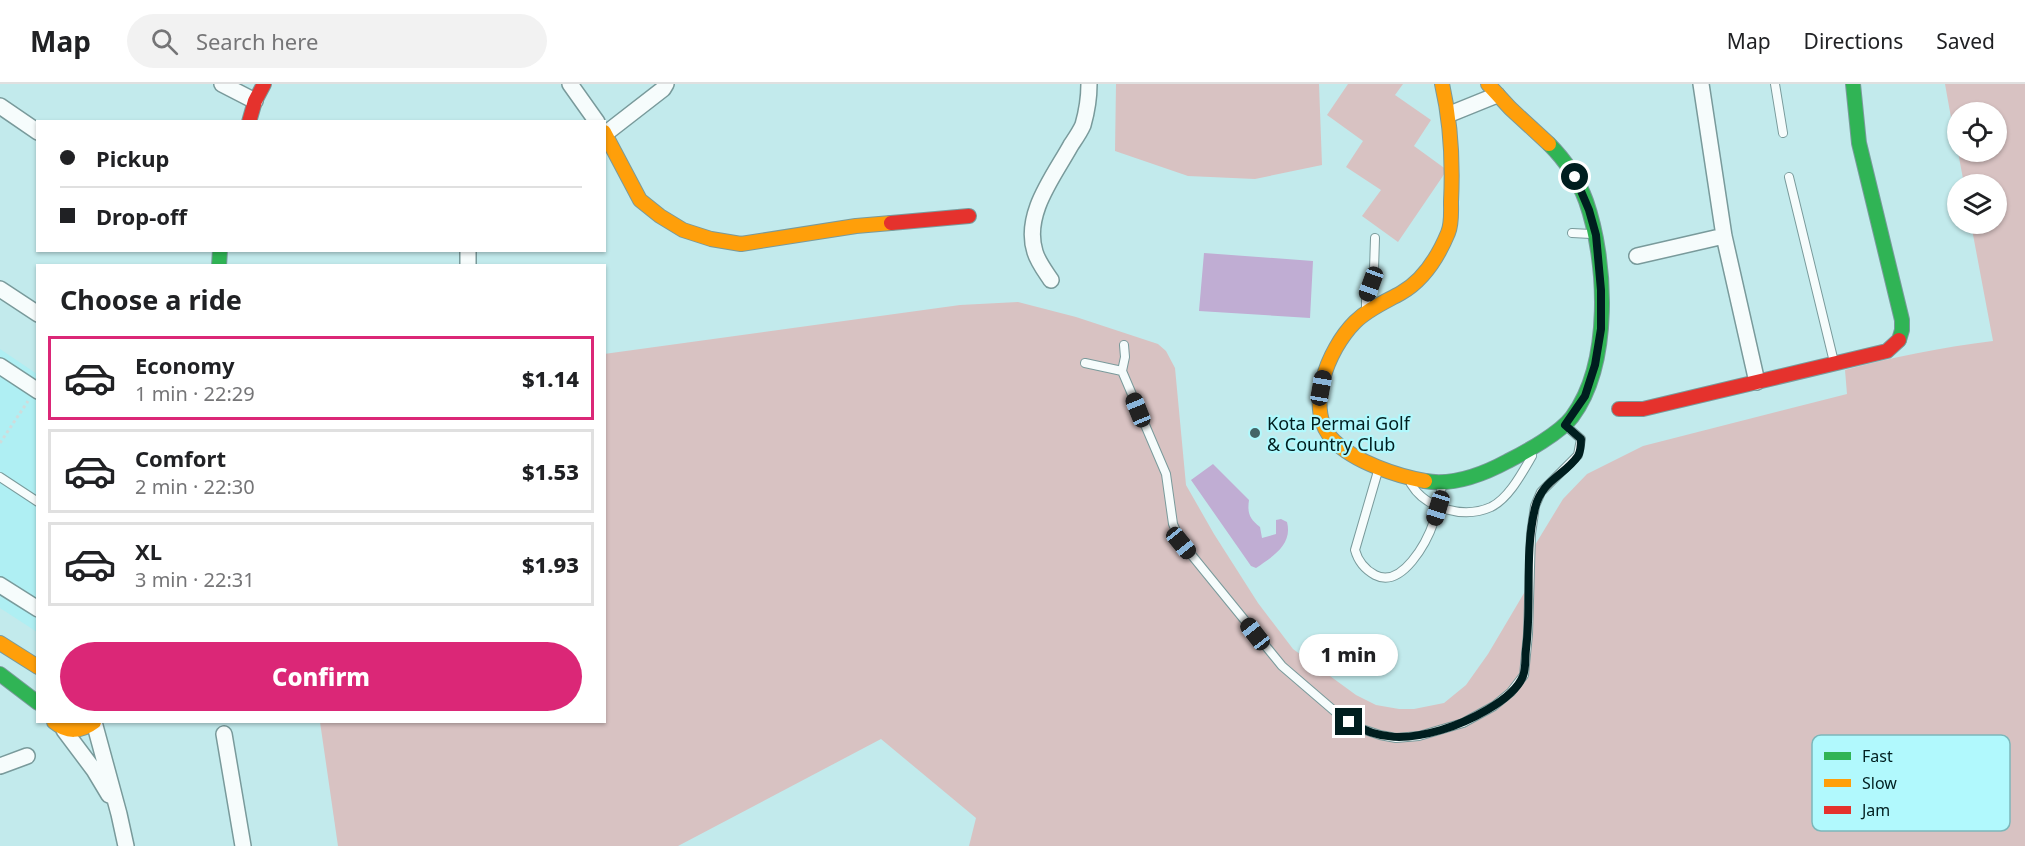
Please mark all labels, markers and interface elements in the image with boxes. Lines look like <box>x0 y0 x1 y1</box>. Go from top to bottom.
search box <box>127 14 547 68</box>
text: Map <box>30 22 91 60</box>
icon: search <box>148 25 181 58</box>
text: Search here <box>196 26 318 56</box>
text: Map <box>1727 27 1771 55</box>
text: Directions <box>1804 27 1903 55</box>
text: Saved <box>1936 27 1995 55</box>
map controls <box>1947 102 2007 234</box>
button: locate <box>1947 102 2007 162</box>
text: Pickup <box>96 143 169 173</box>
route start <box>1561 163 1588 190</box>
button: layers <box>1947 174 2007 234</box>
text: Drop-off <box>96 201 187 231</box>
car <box>1356 264 1386 304</box>
text: Choose a ride <box>60 281 242 318</box>
text: Economy <box>135 350 234 380</box>
icon: car <box>63 351 117 405</box>
text: $1.14 <box>522 363 579 393</box>
car <box>1309 369 1333 407</box>
text: 1 min · 22:29 <box>135 380 255 407</box>
car <box>1123 390 1153 430</box>
place label: Kota Permai Golf & Country Club <box>1267 411 1411 456</box>
marker: Kota Permai Golf & Country Club <box>1248 426 1262 440</box>
text: Comfort <box>135 443 226 473</box>
icon: car <box>63 444 117 498</box>
text: $1.53 <box>522 456 579 486</box>
text: 2 min · 22:30 <box>135 473 255 500</box>
car <box>1424 488 1452 528</box>
car <box>1163 523 1199 563</box>
text: XL <box>135 536 162 566</box>
icon: car <box>63 537 117 591</box>
text: $1.93 <box>522 549 579 579</box>
text: 3 min · 22:31 <box>135 566 255 593</box>
car <box>1237 614 1273 654</box>
callout: 1 min <box>1300 635 1398 677</box>
text: 1 min <box>1321 641 1376 668</box>
button: Confirm <box>60 642 582 711</box>
route end <box>1335 708 1362 735</box>
legend <box>1812 735 2010 831</box>
text: Fast <box>1862 745 1893 767</box>
text: Slow <box>1862 772 1897 794</box>
text: Jam <box>1860 799 1890 821</box>

